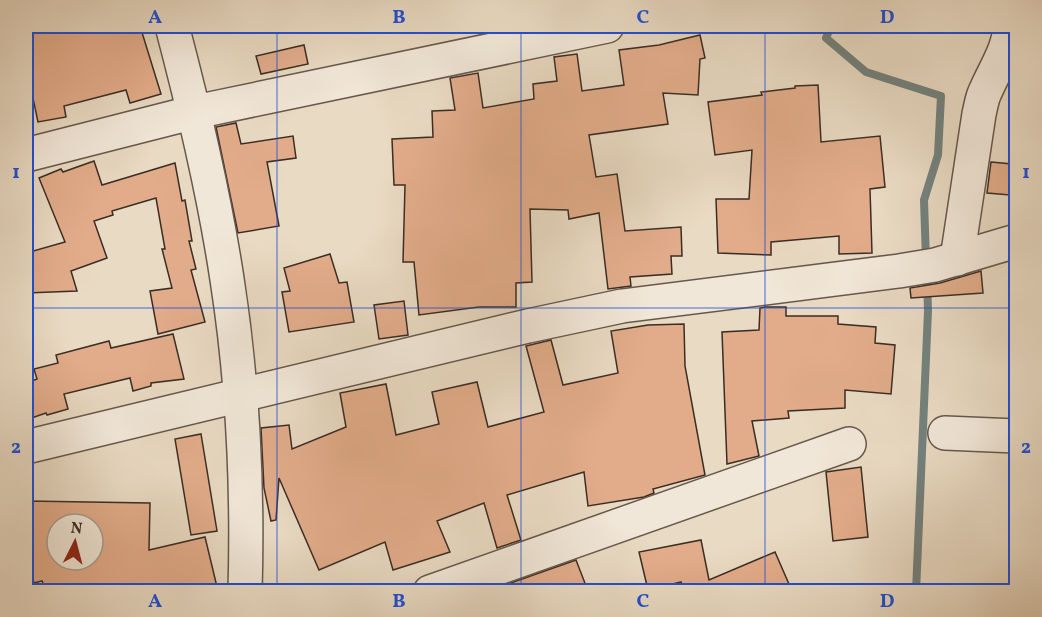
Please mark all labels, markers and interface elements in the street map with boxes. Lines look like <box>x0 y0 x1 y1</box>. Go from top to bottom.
text: A <box>148 4 162 32</box>
text: B <box>392 4 406 32</box>
text: C <box>637 4 650 32</box>
text: D <box>880 4 894 32</box>
text: 1 <box>12 159 20 187</box>
text: 1 <box>1022 159 1030 187</box>
text: 2 <box>11 434 21 462</box>
text: 2 <box>1021 434 1031 462</box>
north arrow <box>45 512 105 572</box>
text: N <box>69 518 84 541</box>
text: A <box>148 588 162 616</box>
text: B <box>392 588 406 616</box>
text: C <box>637 588 650 616</box>
text: D <box>880 588 894 616</box>

